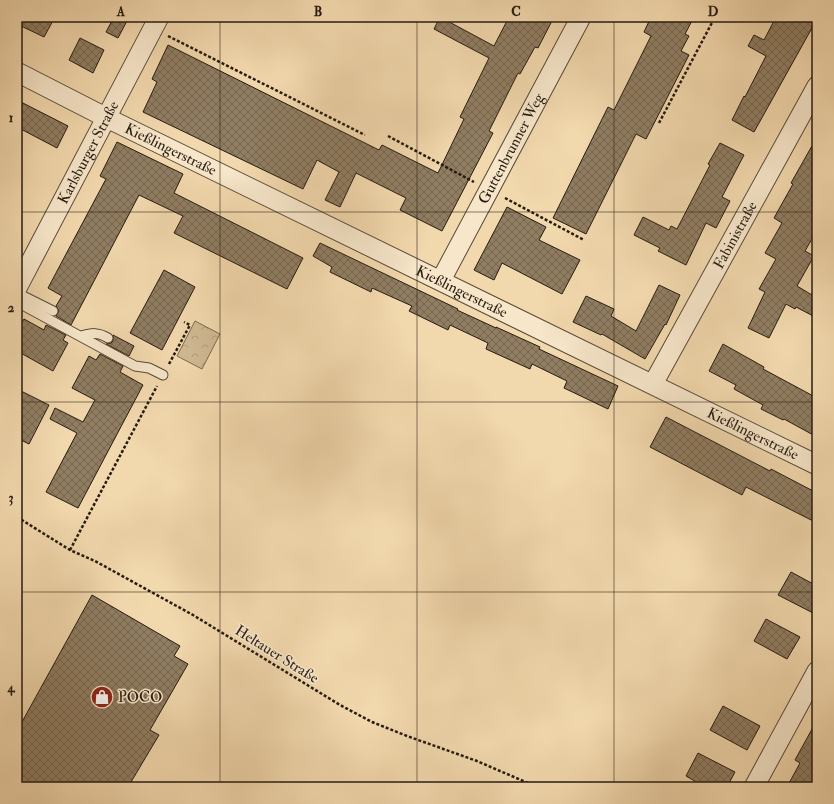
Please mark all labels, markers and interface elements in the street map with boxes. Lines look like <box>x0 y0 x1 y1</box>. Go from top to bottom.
text: A <box>116 4 126 20</box>
text: B <box>314 4 322 20</box>
text: C <box>511 4 521 20</box>
text: D <box>708 4 719 20</box>
street label: Guttenbrunner Weg <box>474 89 549 207</box>
street label: Karlsburger Straße <box>54 98 123 207</box>
text: 1 <box>9 110 14 126</box>
street label: Kießlingerstraße <box>122 119 219 180</box>
street label: Fabinistraße <box>709 198 762 272</box>
street label: Kießlingerstraße <box>413 261 511 322</box>
text: 2 <box>8 300 15 316</box>
street label: Kießlingerstraße <box>704 404 802 465</box>
text: 3 <box>9 490 14 506</box>
street label: Heltauer Straße <box>231 621 322 688</box>
text: 4 <box>6 680 15 696</box>
shop icon: POCO <box>89 684 115 710</box>
place label: POCO <box>118 688 162 707</box>

